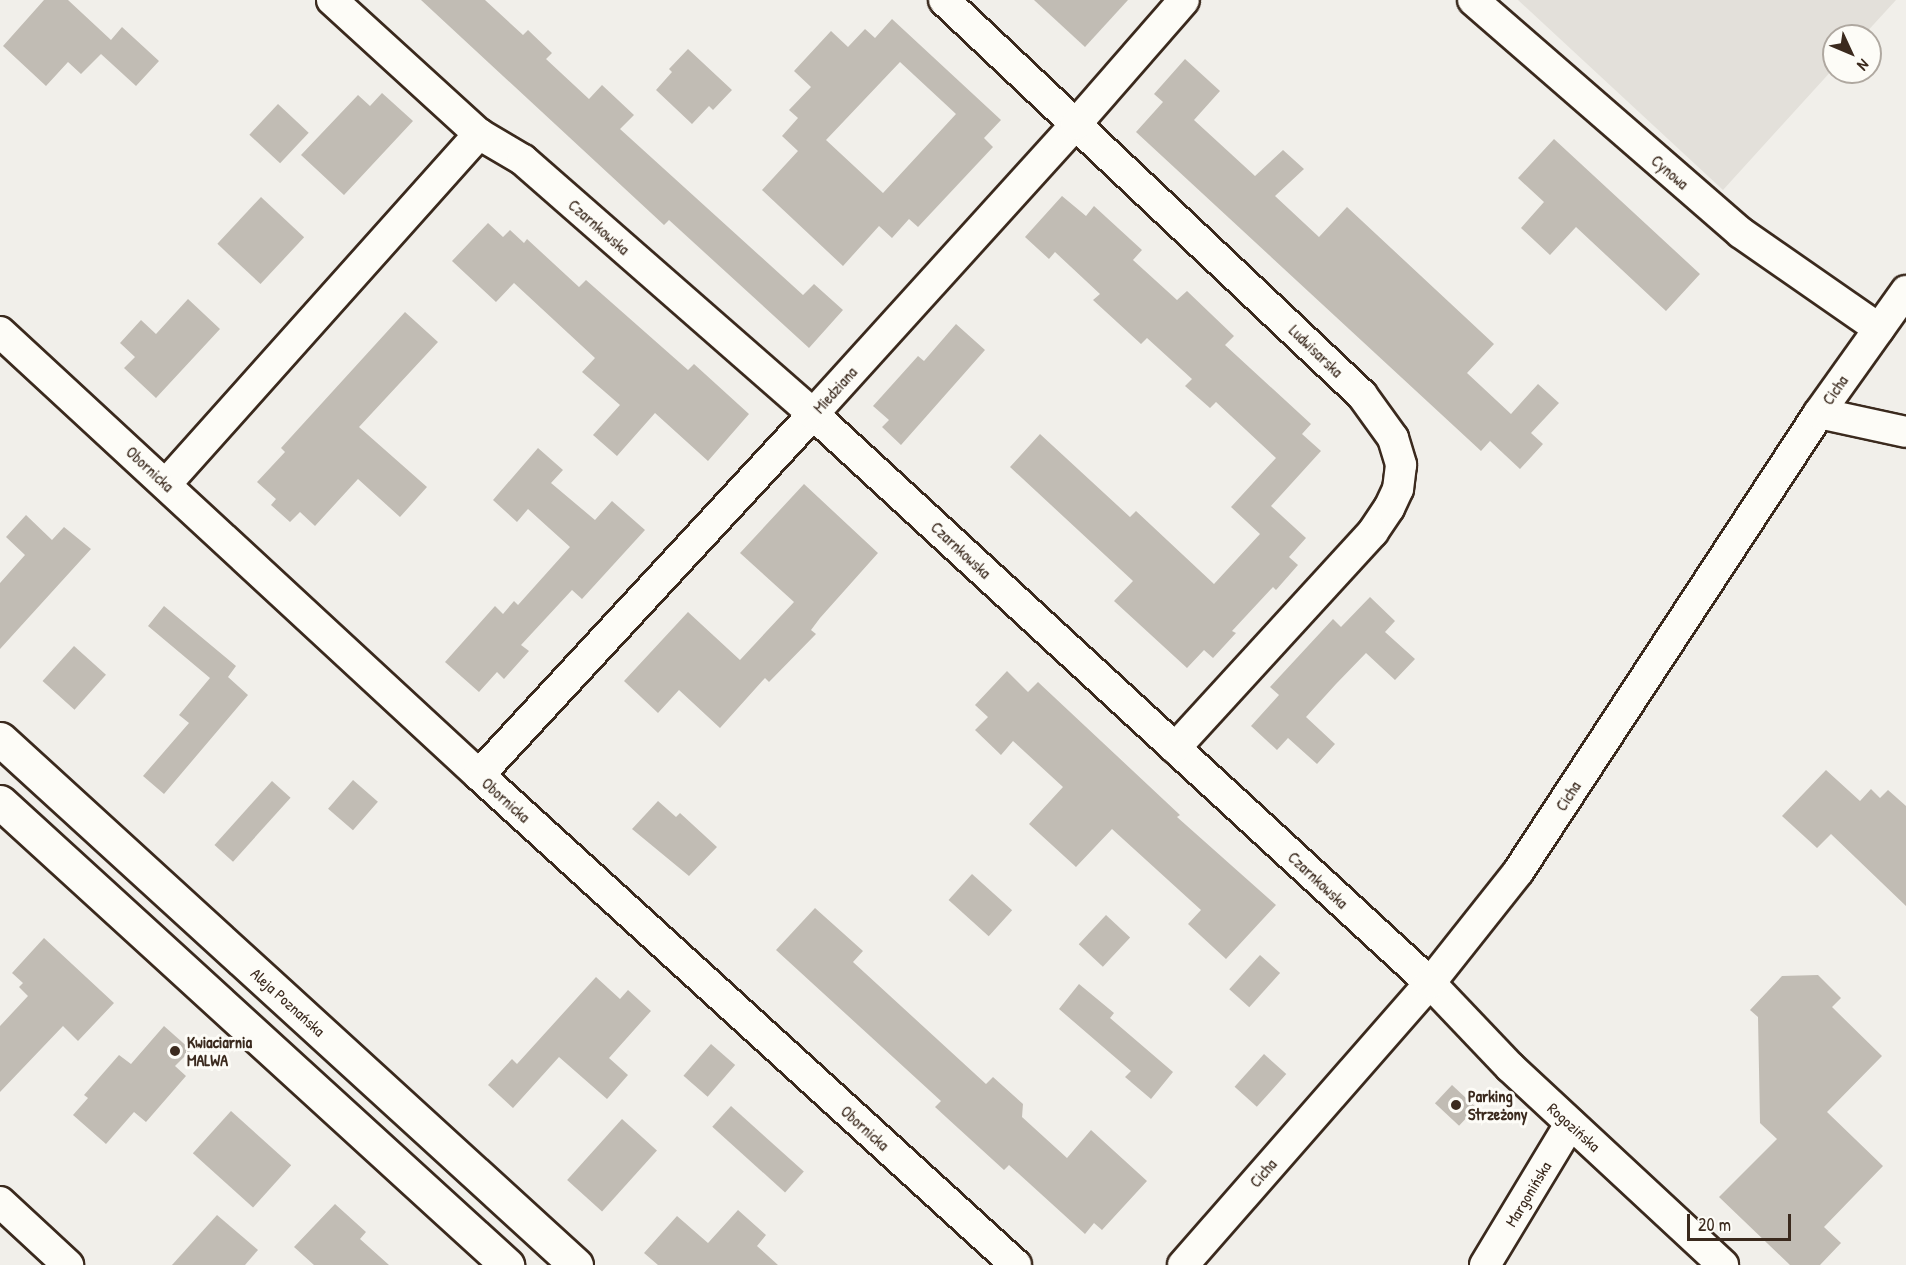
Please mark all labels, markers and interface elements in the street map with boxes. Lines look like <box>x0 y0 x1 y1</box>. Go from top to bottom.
north arrow <box>1822 24 1882 84</box>
text: N <box>1853 54 1874 76</box>
street label: Cynowa <box>1648 151 1692 193</box>
street label: Czarnkowska <box>564 195 634 259</box>
street label: Ludwisarska <box>1285 321 1347 381</box>
street label: Miedziana <box>809 363 861 417</box>
street label: Cicha <box>1818 372 1852 408</box>
street label: Obornicka <box>122 442 178 496</box>
street label: Czarnkowska <box>927 517 995 583</box>
street label: Obornicka <box>478 773 534 827</box>
street label: Cicha <box>1551 778 1585 814</box>
street label: Czarnkowska <box>1284 847 1352 913</box>
street label: Aleja Poznańska <box>247 964 329 1040</box>
place label: Kwiaciarnia MALWA <box>187 1032 252 1070</box>
marker: Kwiaciarnia MALWA <box>168 1044 182 1058</box>
place label: Parking Strzeżony <box>1468 1086 1528 1124</box>
marker: Parking Strzeżony <box>1449 1098 1463 1112</box>
street label: Rogozińska <box>1544 1098 1604 1156</box>
street label: Obornicka <box>837 1101 893 1155</box>
street label: Cicha <box>1245 1155 1281 1191</box>
street label: Margonińska <box>1501 1158 1555 1230</box>
scale bar <box>1690 1202 1794 1240</box>
text: 20 m <box>1698 1212 1731 1237</box>

